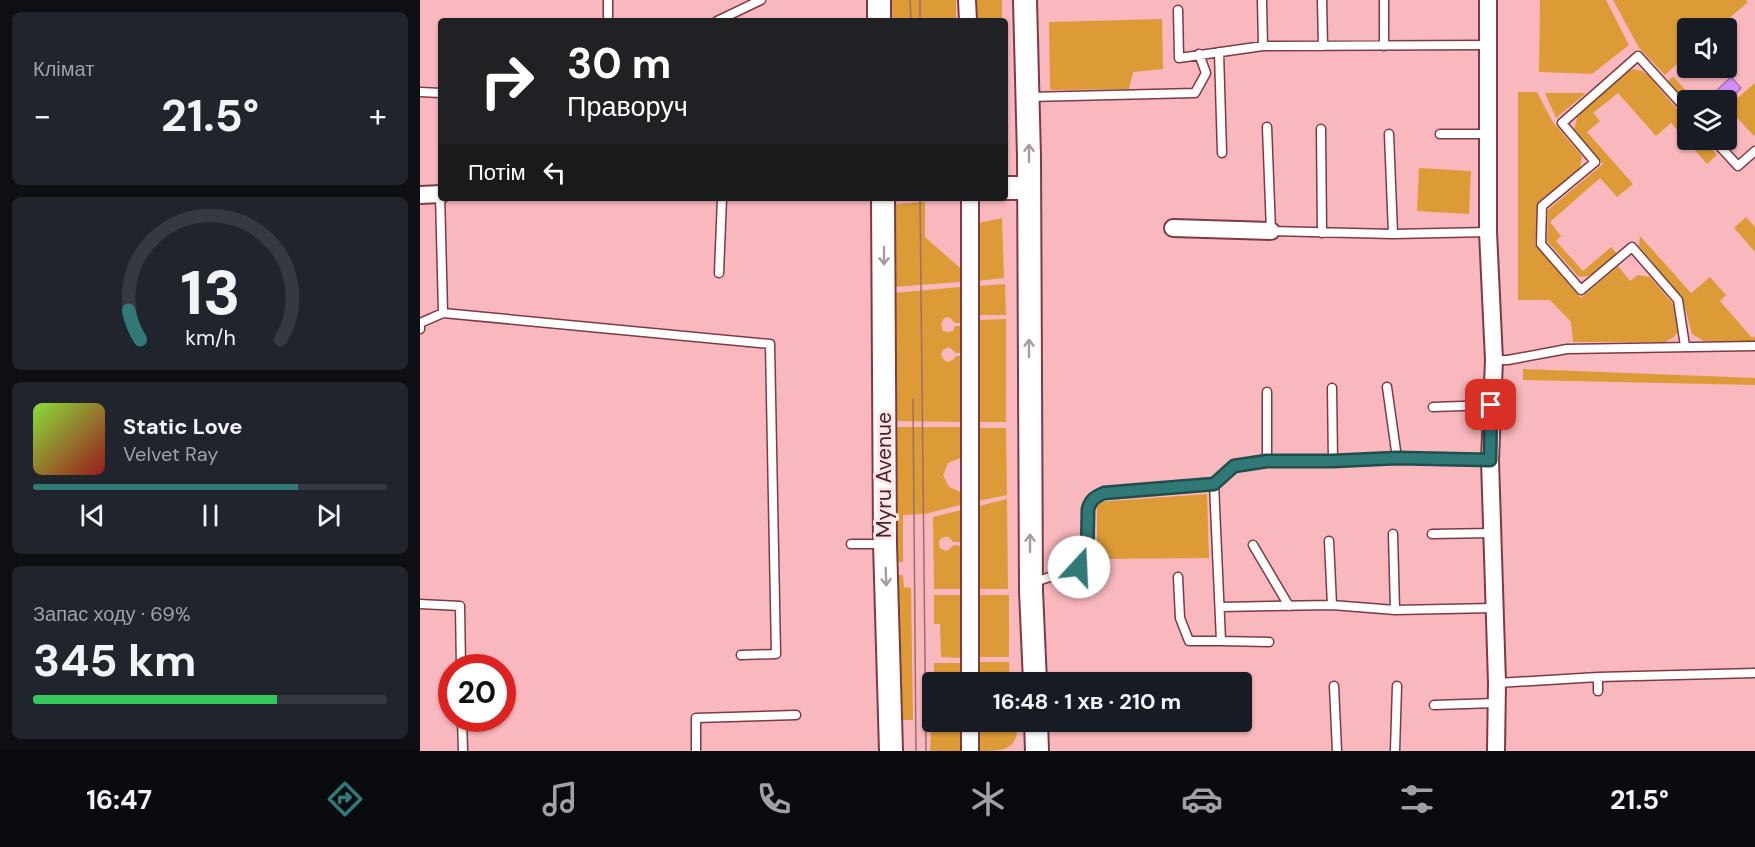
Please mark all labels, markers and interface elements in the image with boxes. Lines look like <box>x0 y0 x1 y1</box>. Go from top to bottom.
map controls <box>1677 18 1737 150</box>
button: sound <box>1677 18 1737 78</box>
text: 30 m <box>567 36 671 91</box>
icon: right <box>468 42 546 120</box>
text: Клімат <box>33 56 94 82</box>
text: 21.5° <box>161 86 259 145</box>
text: Праворуч <box>567 89 688 124</box>
button: layers <box>1677 90 1737 150</box>
text: − <box>33 94 51 137</box>
text: + <box>369 94 387 137</box>
one-way arrow <box>1023 143 1035 163</box>
icon: left <box>538 156 571 189</box>
text: Потім <box>468 158 526 187</box>
one-way arrow <box>878 246 889 266</box>
text: 13 <box>180 252 240 333</box>
text: km/h <box>185 325 235 353</box>
one-way arrow <box>1023 338 1035 358</box>
pin <box>1465 379 1516 430</box>
icon: arrive <box>1474 388 1507 421</box>
text: Static Love <box>123 412 243 441</box>
street label: Myru Avenue <box>870 412 898 538</box>
text: Velvet Ray <box>123 441 218 467</box>
icon: previous <box>76 499 109 532</box>
icon: pause <box>194 499 227 532</box>
icon: next <box>312 499 345 532</box>
one-way arrow <box>1025 533 1036 553</box>
position arrow <box>1047 535 1111 599</box>
one-way arrow <box>880 567 892 587</box>
text: Запас ходу · 69% <box>33 601 191 627</box>
text: 345 km <box>33 631 196 690</box>
speed limit sign: 20 <box>438 654 516 732</box>
text: 16:48 · 1 хв · 210 m <box>993 687 1181 716</box>
icon: directions <box>324 778 366 820</box>
icon: music <box>539 778 581 820</box>
icon: phone <box>753 778 795 820</box>
icon: climate <box>967 778 1009 820</box>
icon: car <box>1181 778 1223 820</box>
icon: filters <box>1396 778 1438 820</box>
text: 16:47 <box>86 782 152 817</box>
text: 21.5° <box>1610 782 1669 817</box>

